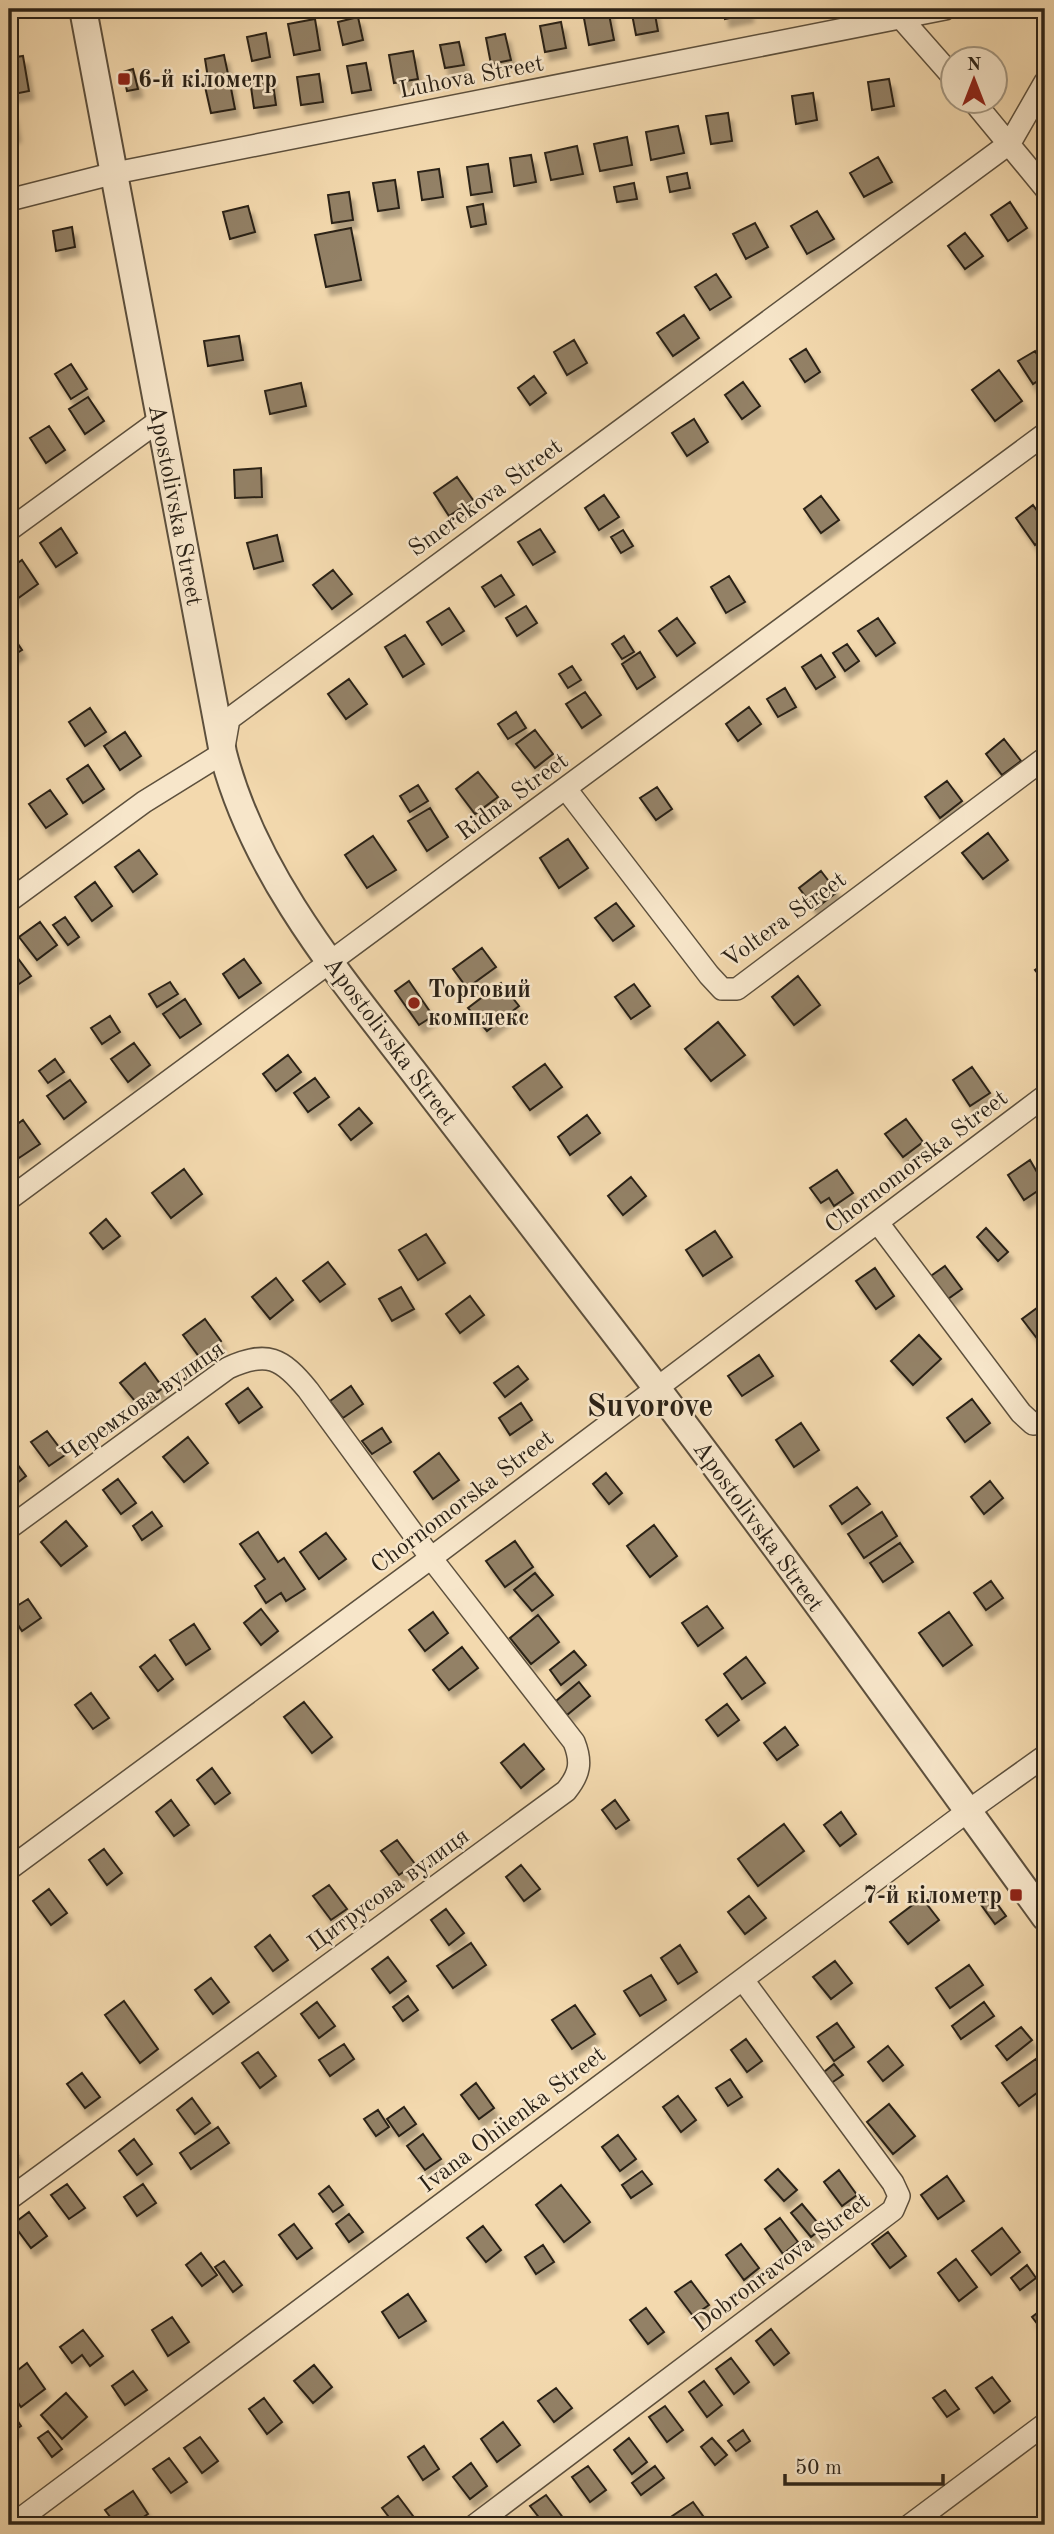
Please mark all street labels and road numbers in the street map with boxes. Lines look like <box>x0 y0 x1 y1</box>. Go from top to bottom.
street label: Luhova Street <box>397 52 546 104</box>
street label: Apostolivska Street <box>143 403 205 608</box>
street label: Smerekova Street <box>405 435 567 562</box>
street label: Ridna Street <box>453 749 573 846</box>
street label: Voltera Street <box>719 868 851 973</box>
street label: Apostolivska Street <box>318 953 460 1131</box>
street label: Chornomorska Street <box>821 1086 1013 1239</box>
street label: Черемхова вулиця <box>57 1337 229 1468</box>
street label: Chornomorska Street <box>367 1426 559 1579</box>
street label: Apostolivska Street <box>688 1438 827 1617</box>
street label: Цитрусова вулиця <box>304 1824 474 1957</box>
street label: Ivana Ohiienka Street <box>416 2043 611 2198</box>
street label: Dobronravova Street <box>689 2189 875 2338</box>

